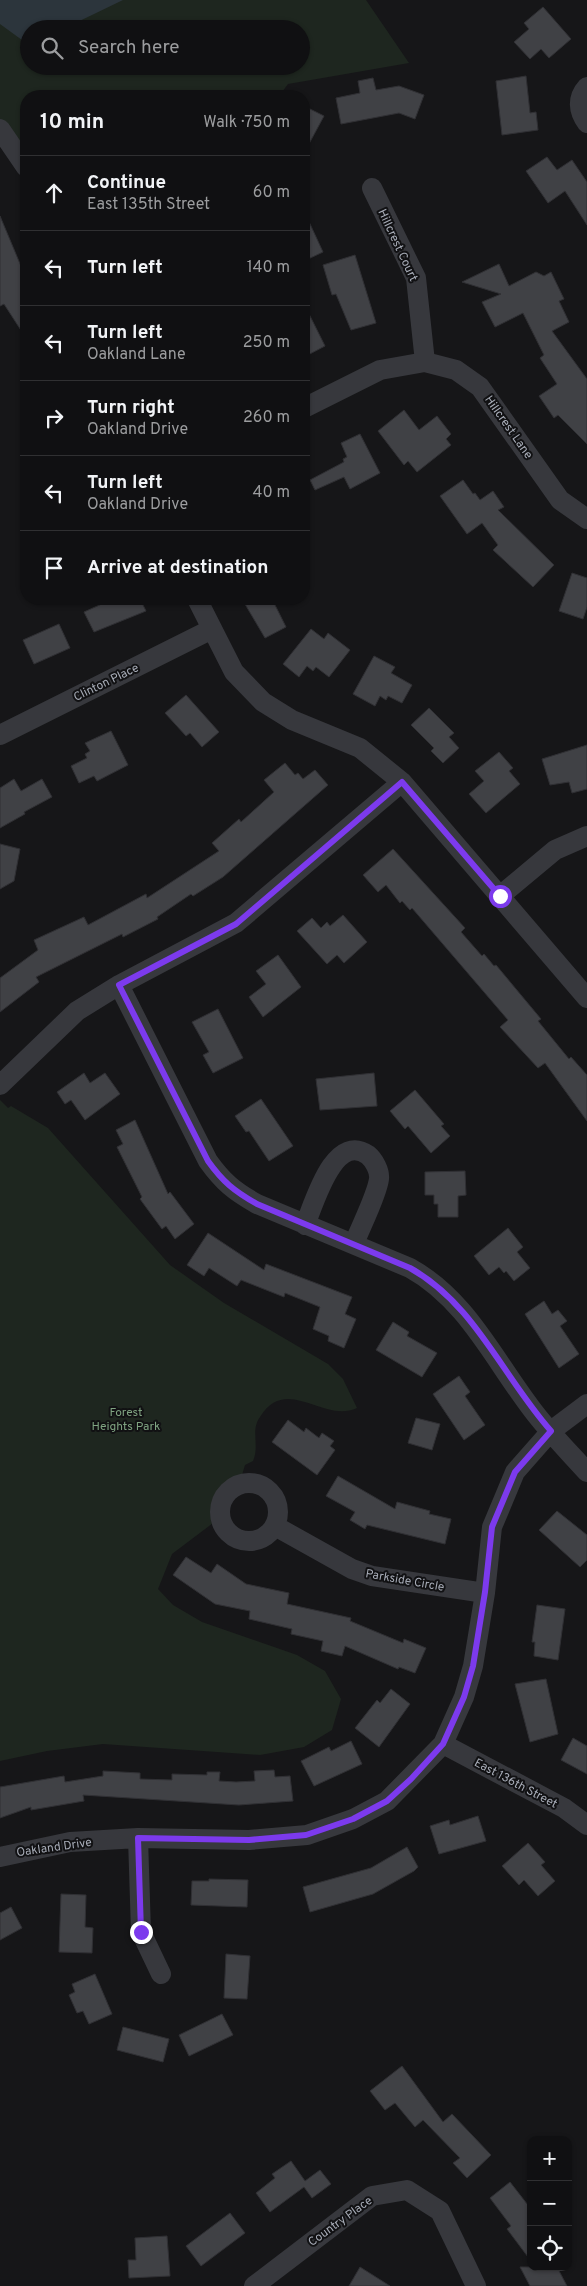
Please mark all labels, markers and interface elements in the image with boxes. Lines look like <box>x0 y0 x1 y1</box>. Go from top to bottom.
search box <box>20 20 310 75</box>
icon: search <box>38 34 66 62</box>
text: Search here <box>78 36 180 60</box>
text: 10 min <box>40 109 104 136</box>
text: Walk · 750 m <box>203 113 290 133</box>
text: Continue <box>87 171 166 195</box>
icon: ahead <box>40 179 68 207</box>
text: 60 m <box>253 183 290 203</box>
text: East 135th Street <box>87 195 210 215</box>
street label: Hillcrest Court <box>373 207 421 284</box>
icon: left <box>40 254 68 282</box>
text: Turn left <box>87 256 163 280</box>
text: 140 m <box>247 258 290 278</box>
text: Turn left <box>87 321 163 345</box>
icon: left <box>40 329 68 357</box>
text: 250 m <box>243 333 290 353</box>
text: Oakland Lane <box>87 345 186 365</box>
street label: Hillcrest Lane <box>480 393 536 462</box>
text: Turn right <box>87 396 175 420</box>
icon: right <box>40 404 68 432</box>
text: 260 m <box>243 408 290 428</box>
text: Oakland Drive <box>87 420 188 440</box>
text: Turn left <box>87 471 163 495</box>
icon: left <box>40 479 68 507</box>
text: 40 m <box>252 483 290 503</box>
text: Oakland Drive <box>87 495 188 515</box>
icon: arrive <box>40 554 68 582</box>
text: Arrive at destination <box>87 556 268 580</box>
street label: Clinton Place <box>71 660 142 706</box>
route start <box>489 885 512 908</box>
park label: Forest Heights Park <box>92 1405 160 1435</box>
street label: Parkside Circle <box>364 1566 446 1596</box>
street label: East 136th Street <box>471 1755 560 1813</box>
street label: Oakland Drive <box>16 1835 93 1861</box>
route end <box>130 1921 153 1944</box>
map controls <box>527 2136 572 2271</box>
button: + <box>527 2136 572 2181</box>
button: − <box>527 2181 572 2226</box>
street label: Country Place <box>305 2193 376 2251</box>
button: locate <box>527 2226 572 2271</box>

